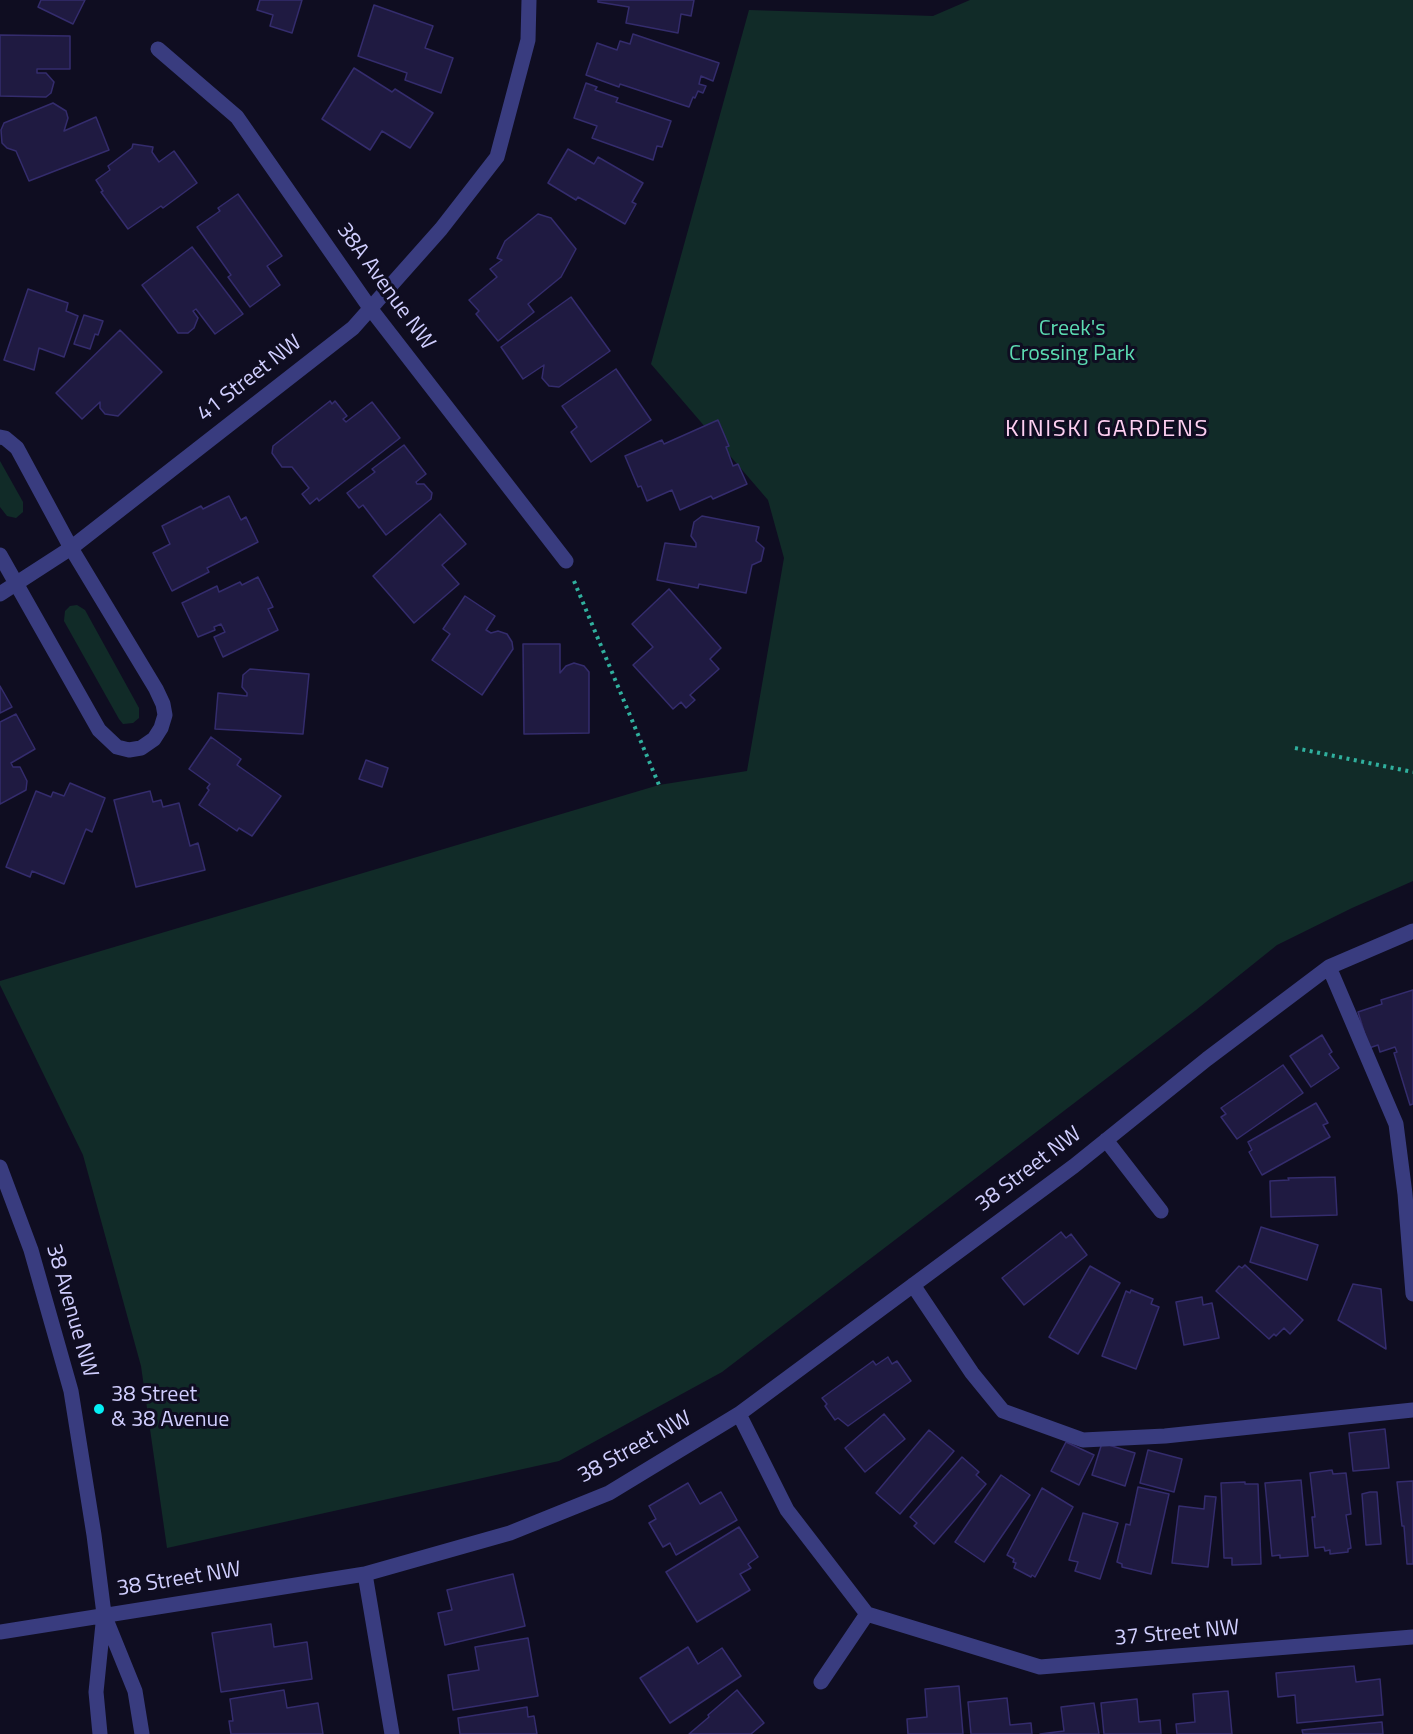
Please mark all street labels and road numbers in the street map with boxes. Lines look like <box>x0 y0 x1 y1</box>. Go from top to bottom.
street label: 38A Avenue NW <box>330 218 440 356</box>
street label: 41 Street NW <box>192 330 308 428</box>
street label: 38 Street NW <box>971 1122 1087 1218</box>
street label: 38 Avenue NW <box>39 1241 103 1381</box>
street label: 38 Street NW <box>574 1406 696 1490</box>
street label: 38 Street NW <box>115 1557 243 1603</box>
street label: 37 Street NW <box>1113 1615 1241 1653</box>

